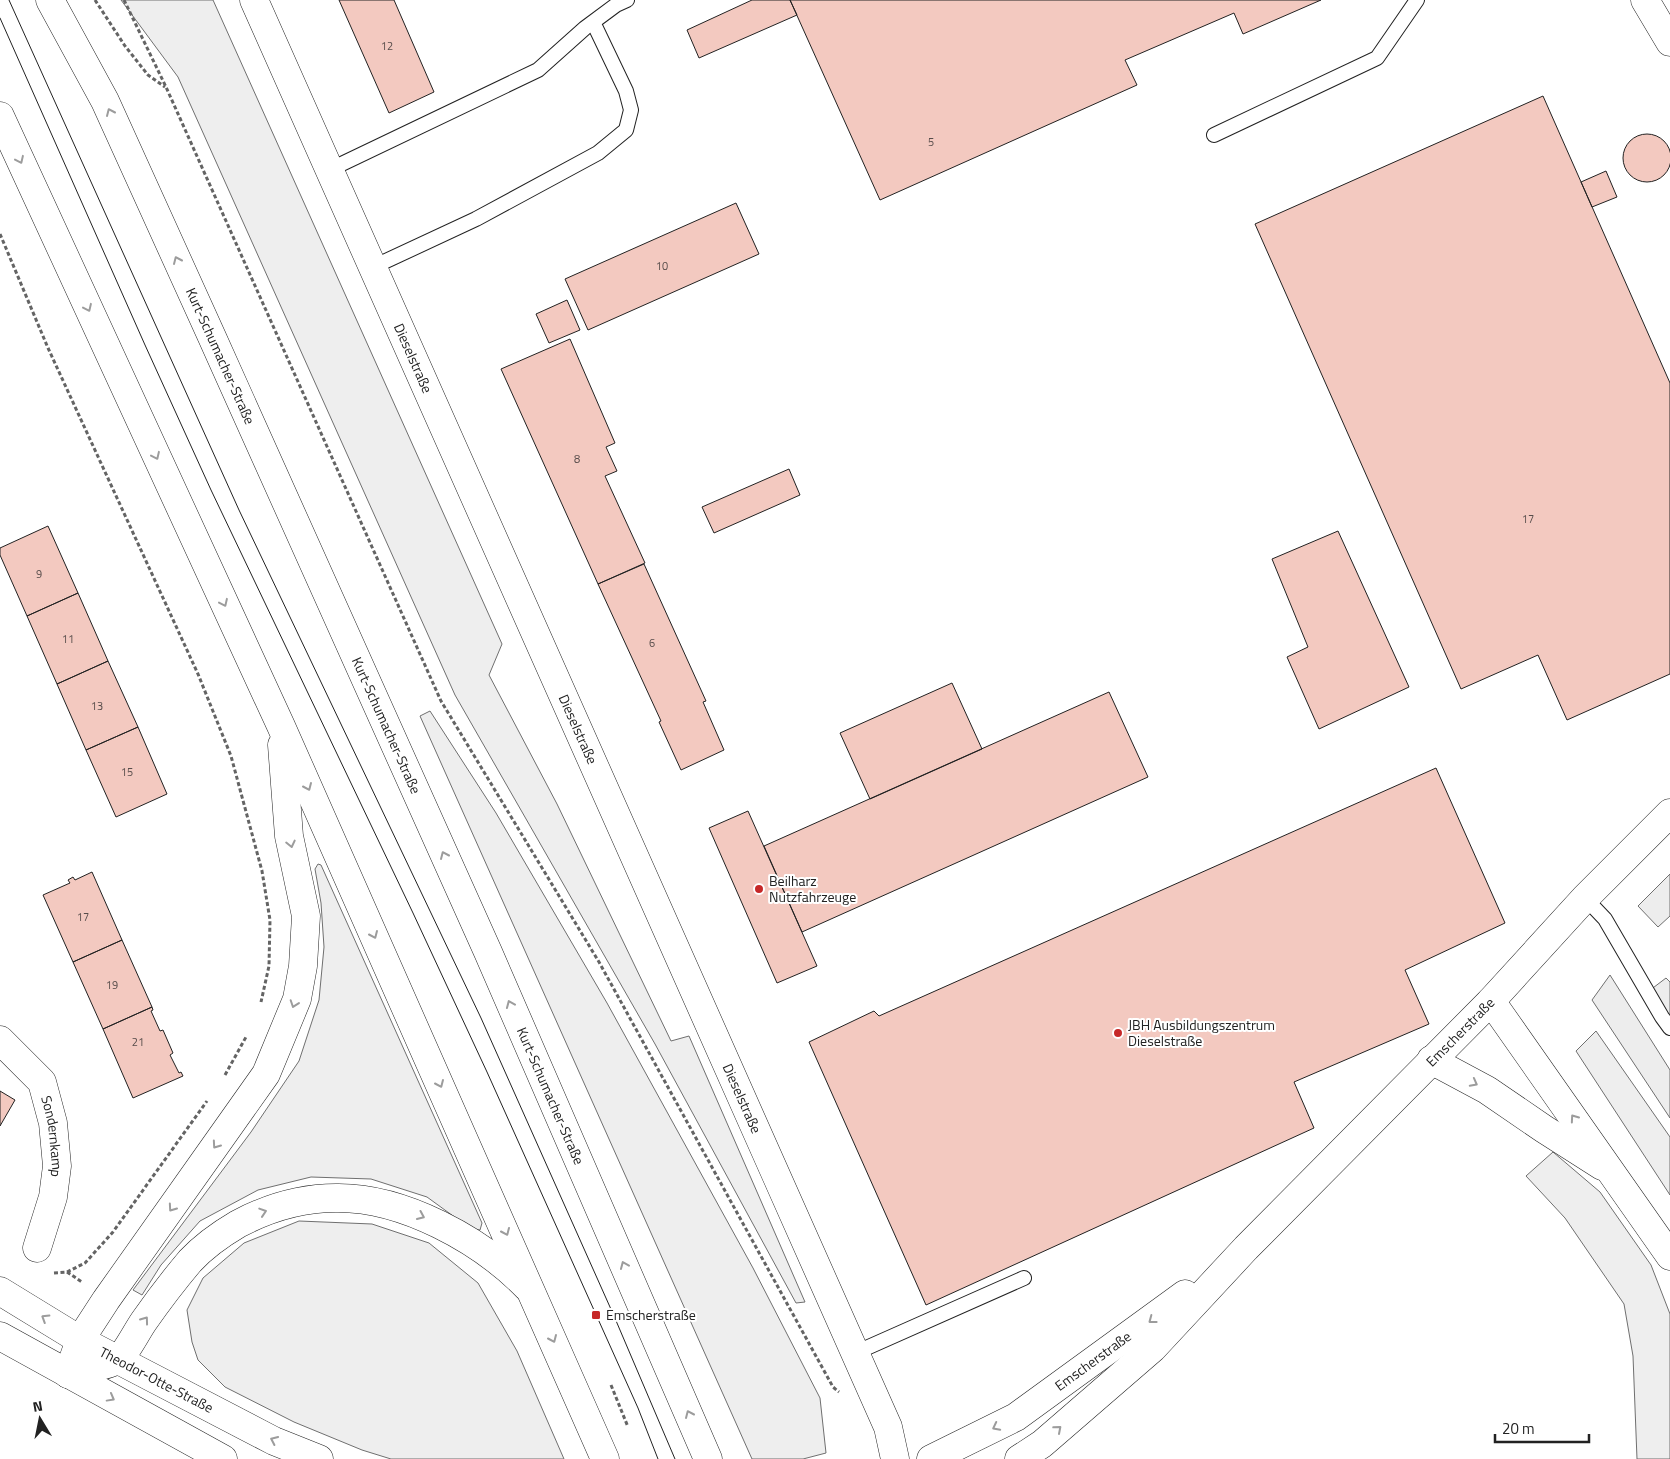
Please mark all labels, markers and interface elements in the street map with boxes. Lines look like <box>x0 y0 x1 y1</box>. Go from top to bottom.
house number: 12 <box>381 38 393 54</box>
one-way arrow <box>105 108 116 117</box>
house number: 5 <box>928 134 934 150</box>
one-way arrow <box>14 155 24 164</box>
one-way arrow <box>173 256 183 265</box>
house number: 10 <box>656 258 668 274</box>
street label: Kurt-Schumacher-Straße <box>181 284 261 428</box>
one-way arrow <box>82 303 93 312</box>
street label: Dieselstraße <box>389 320 438 396</box>
one-way arrow <box>150 451 161 460</box>
house number: 8 <box>574 451 580 467</box>
house number: 17 <box>1522 511 1534 527</box>
house number: 9 <box>36 566 42 582</box>
one-way arrow <box>218 598 229 607</box>
house number: 11 <box>62 631 74 647</box>
house number: 6 <box>649 635 655 651</box>
street label: Kurt-Schumacher-Straße <box>347 654 427 797</box>
street label: Dieselstraße <box>554 691 603 767</box>
house number: 13 <box>91 698 103 714</box>
house number: 15 <box>121 764 133 780</box>
one-way arrow <box>301 782 312 791</box>
one-way arrow <box>285 840 295 849</box>
one-way arrow <box>440 851 451 860</box>
place label: Beilharz Nutzfahrzeuge <box>769 870 856 907</box>
marker: Beilharz Nutzfahrzeuge <box>753 883 765 895</box>
house number: 17 <box>77 909 89 925</box>
one-way arrow <box>367 930 378 939</box>
house number: 19 <box>106 977 118 993</box>
street label: Emscherstraße <box>1421 992 1499 1071</box>
one-way arrow <box>290 999 300 1008</box>
one-way arrow <box>506 1000 517 1009</box>
place label: JBH Ausbildungszentrum Dieselstraße <box>1128 1014 1275 1051</box>
street label: Kurt-Schumacher-Straße <box>512 1024 590 1168</box>
marker: JBH Ausbildungszentrum Dieselstraße <box>1112 1027 1124 1039</box>
house number: 21 <box>132 1034 144 1050</box>
street label: Dieselstraße <box>718 1060 767 1137</box>
one-way arrow <box>1469 1077 1478 1087</box>
one-way arrow <box>433 1079 444 1088</box>
street label: Sondernkamp <box>36 1093 68 1178</box>
one-way arrow <box>1571 1114 1580 1124</box>
one-way arrow <box>213 1139 222 1149</box>
one-way arrow <box>169 1202 178 1212</box>
one-way arrow <box>259 1208 267 1218</box>
one-way arrow <box>416 1210 425 1221</box>
one-way arrow <box>499 1227 510 1236</box>
one-way arrow <box>619 1261 630 1270</box>
place label: Emscherstraße <box>606 1304 696 1325</box>
marker: Emscherstraße <box>590 1309 602 1321</box>
one-way arrow <box>1148 1314 1158 1323</box>
one-way arrow <box>42 1315 51 1325</box>
one-way arrow <box>140 1317 148 1326</box>
street label: Emscherstraße <box>1050 1326 1135 1396</box>
one-way arrow <box>547 1334 558 1343</box>
street label: Theodor-Otte-Straße <box>96 1341 217 1418</box>
one-way arrow <box>106 1392 115 1402</box>
north arrow <box>15 1394 65 1444</box>
text: N <box>31 1395 44 1417</box>
one-way arrow <box>684 1410 695 1419</box>
scale bar <box>1495 1412 1589 1444</box>
text: 20 m <box>1502 1417 1535 1440</box>
one-way arrow <box>992 1421 1001 1431</box>
one-way arrow <box>1052 1427 1061 1435</box>
one-way arrow <box>270 1436 279 1446</box>

